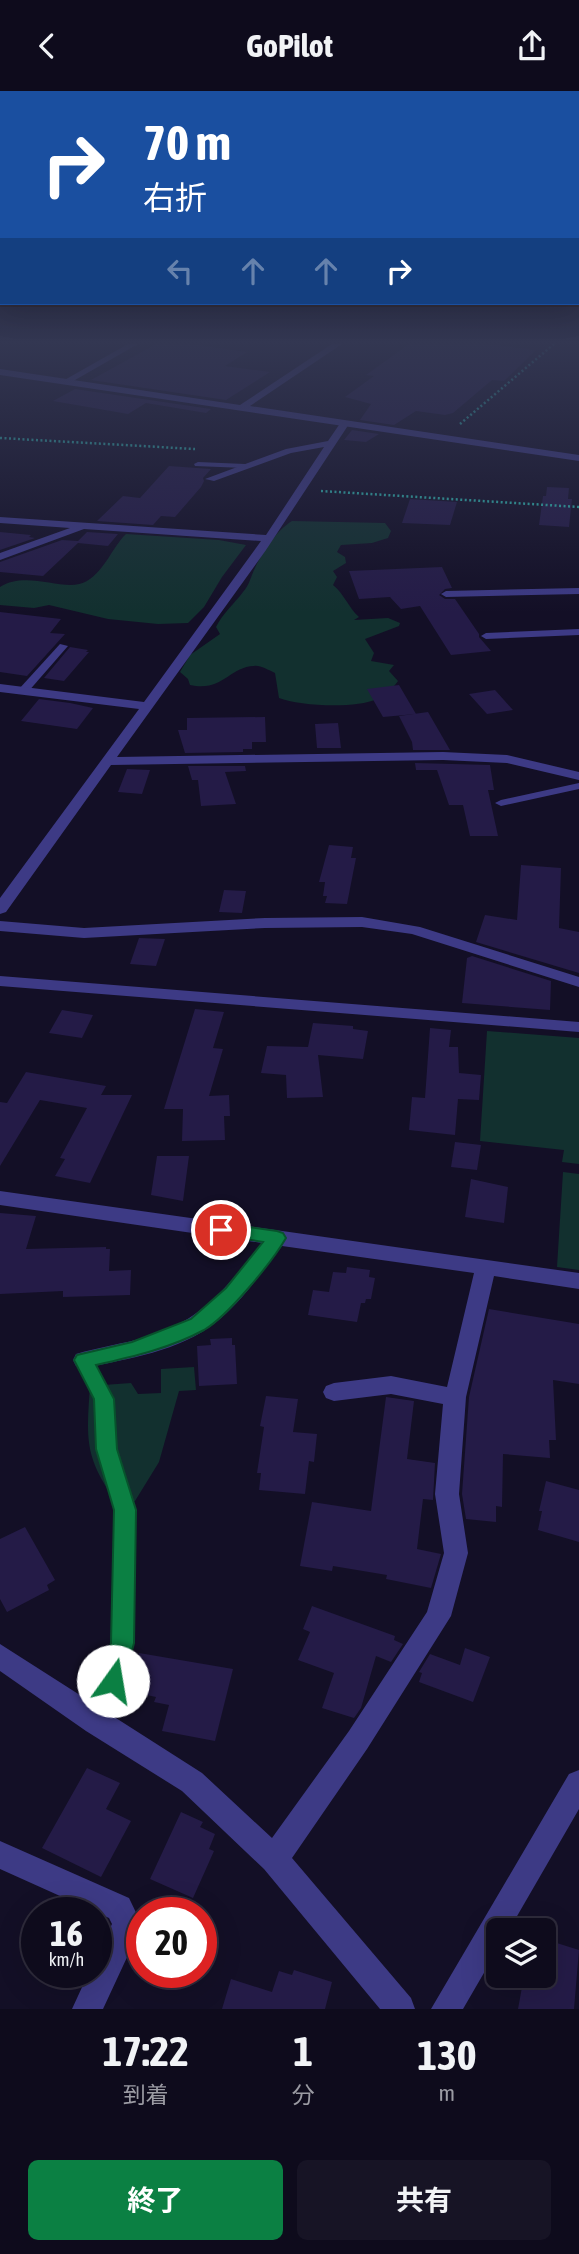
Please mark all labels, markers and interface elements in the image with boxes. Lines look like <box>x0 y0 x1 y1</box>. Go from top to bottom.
icon: back <box>28 27 66 65</box>
text: GoPilot <box>246 27 333 64</box>
icon: share <box>513 27 551 65</box>
text: 70 m <box>143 114 231 170</box>
icon: right <box>28 119 119 210</box>
text: 右折 <box>143 179 207 216</box>
icon: left <box>161 252 199 290</box>
icon: ahead <box>234 252 272 290</box>
icon: ahead <box>307 252 345 290</box>
icon: right <box>380 252 418 290</box>
pin <box>191 1200 251 1260</box>
icon: arrive <box>202 1211 240 1249</box>
position arrow <box>76 1644 150 1718</box>
speed limit sign: 20 <box>126 1897 217 1988</box>
text: 16 <box>50 1913 83 1953</box>
map controls <box>486 1918 556 1988</box>
button: layers <box>486 1918 556 1988</box>
text: km/h <box>49 1949 84 1970</box>
text: 17:22 <box>103 2027 189 2075</box>
text: 1 <box>293 2027 313 2075</box>
text: 130 <box>417 2031 476 2079</box>
text: m <box>439 2080 455 2106</box>
text: 到着 <box>123 2082 169 2108</box>
text: 分 <box>292 2082 315 2108</box>
button: 終了 <box>28 2160 283 2240</box>
button: 共有 <box>297 2160 551 2240</box>

